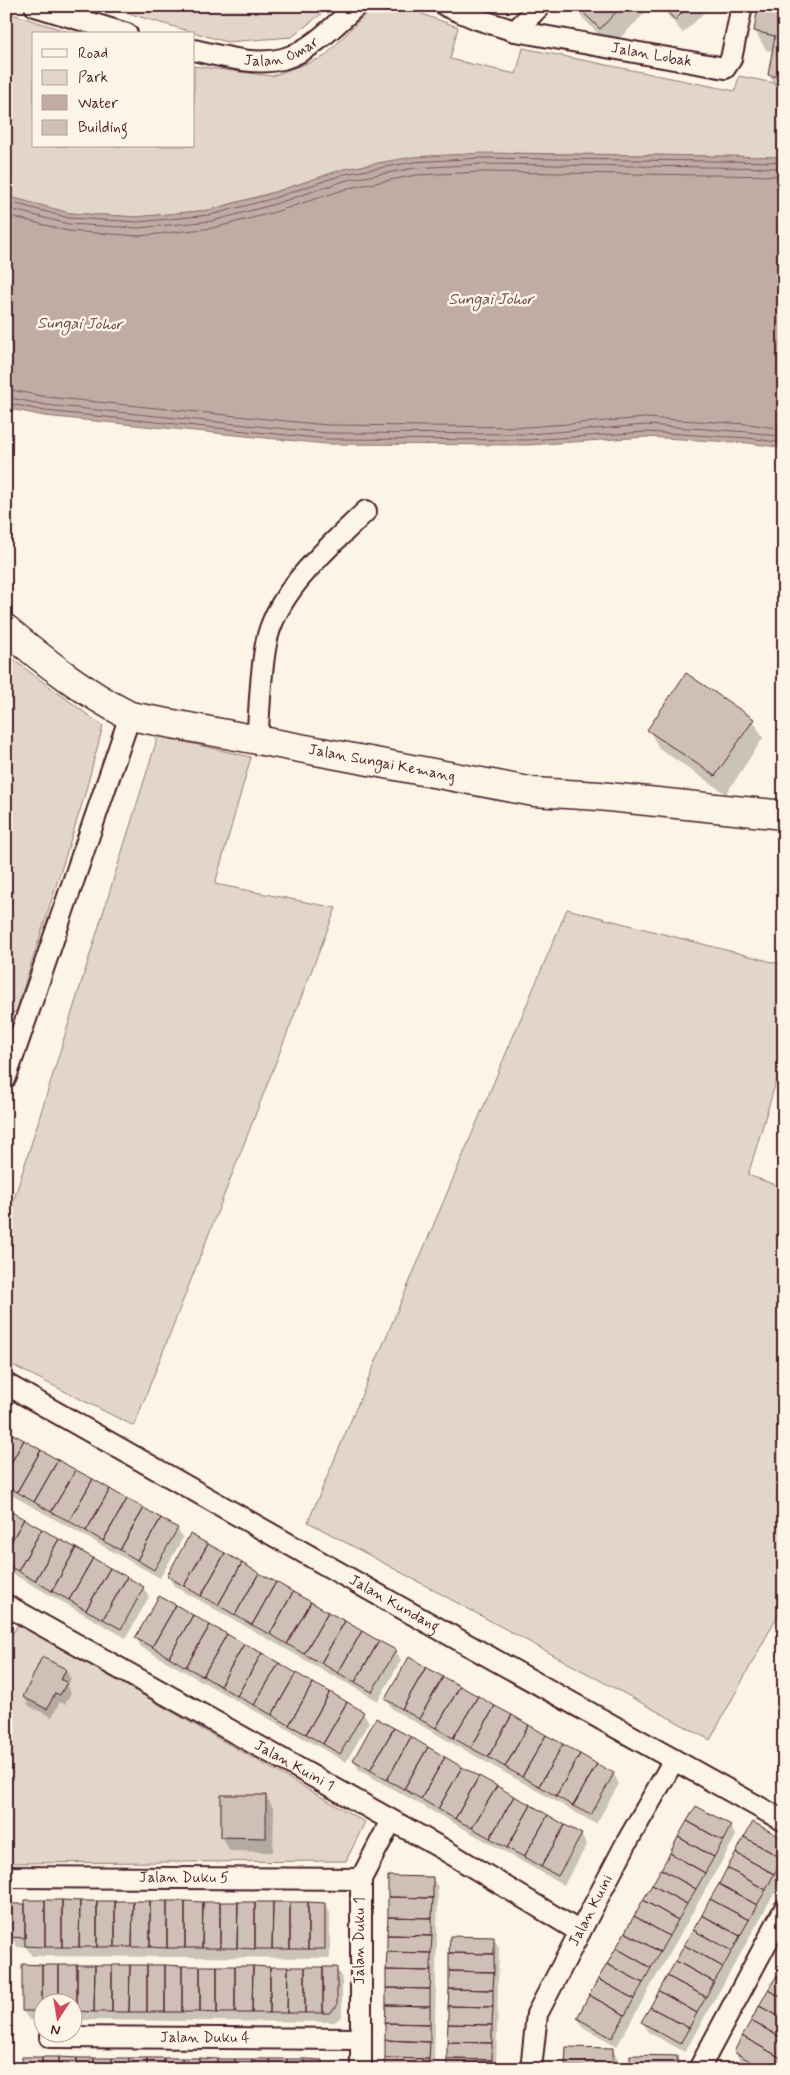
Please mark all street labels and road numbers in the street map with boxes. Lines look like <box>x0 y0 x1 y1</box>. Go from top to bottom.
street label: Jalan Omar <box>243 32 324 72</box>
street label: Jalan Lobak <box>609 38 694 72</box>
street label: Jalan Sungai Kemang <box>307 740 457 787</box>
street label: Jalan Kundang <box>345 1570 443 1638</box>
street label: Jalan Kuini 1 <box>251 1736 338 1796</box>
street label: Jalan Duku 5 <box>139 1868 229 1888</box>
street label: Jalan Kuini <box>564 1872 618 1950</box>
street label: Jalan Duku 1 <box>350 1897 370 1985</box>
street label: Jalan Duku 4 <box>160 2028 250 2048</box>

